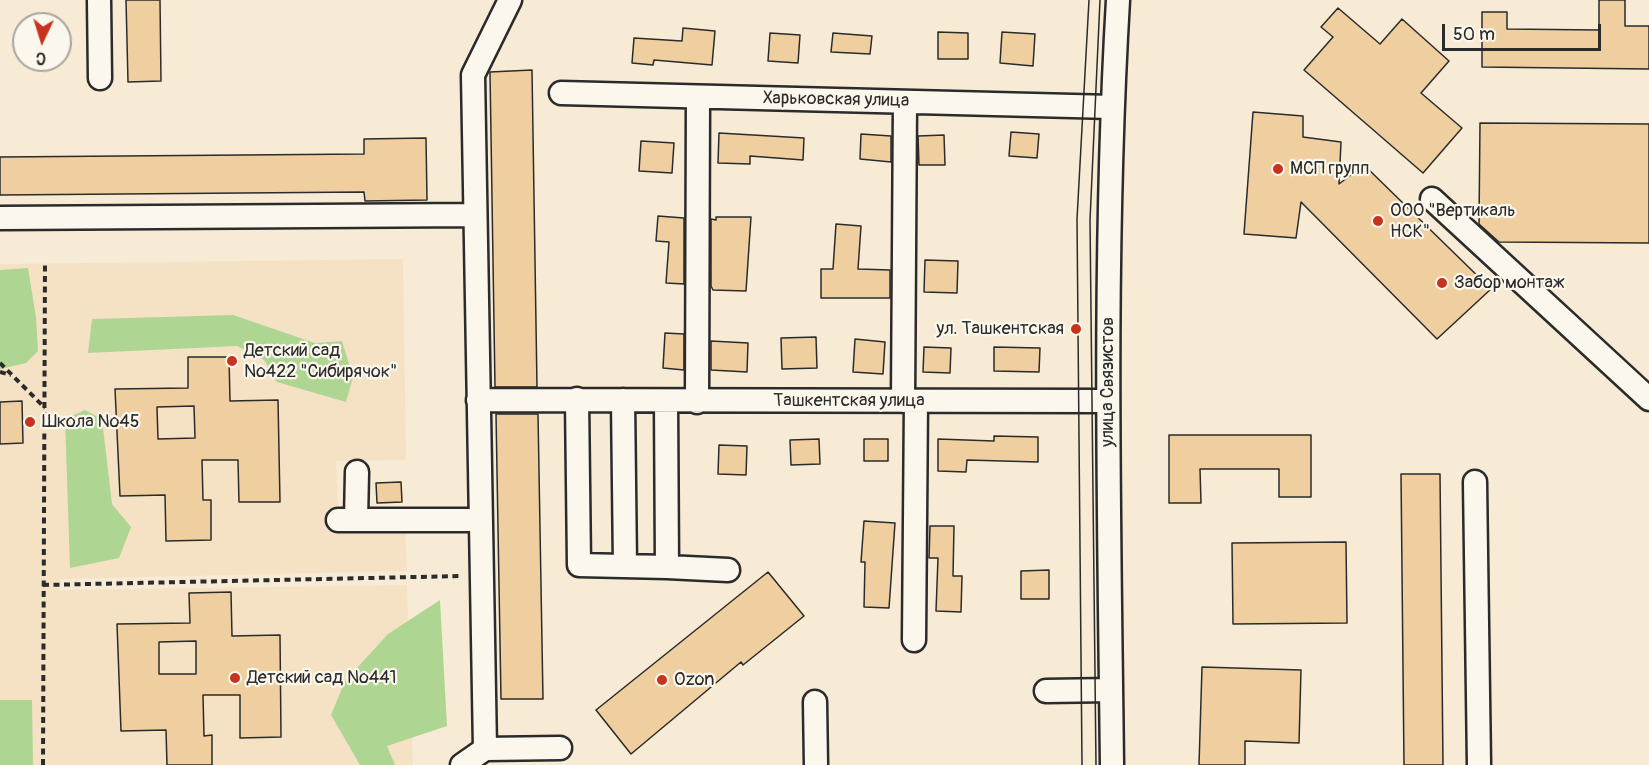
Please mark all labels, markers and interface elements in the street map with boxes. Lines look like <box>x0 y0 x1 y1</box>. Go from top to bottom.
north arrow <box>12 12 72 72</box>
scale bar <box>1445 12 1604 50</box>
text: 50 m <box>1453 23 1495 46</box>
text: С <box>35 48 47 68</box>
street label: Харьковская улица <box>763 88 909 112</box>
place label: МСП групп <box>1290 158 1369 180</box>
marker: МСП групп <box>1271 162 1285 176</box>
place label: ООО "Вертикаль НСК" <box>1390 200 1515 242</box>
marker: ООО "Вертикаль НСК" <box>1371 214 1385 228</box>
place label: Забор монтаж <box>1454 272 1564 294</box>
marker: Забор монтаж <box>1435 276 1449 290</box>
street label: улица Связистов <box>1097 317 1119 447</box>
place label: ул. Ташкентская <box>936 318 1064 340</box>
marker: ул. Ташкентская <box>1069 322 1083 336</box>
place label: Детский сад №422 "Сибирячок" <box>244 340 397 382</box>
marker: Детский сад №422 "Сибирячок" <box>225 354 239 368</box>
street label: Ташкентская улица <box>773 390 925 412</box>
place label: Школа №45 <box>42 411 139 433</box>
marker: Школа №45 <box>23 415 37 429</box>
place label: Детский сад №441 <box>247 667 397 689</box>
place label: Ozon <box>674 669 714 691</box>
marker: Детский сад №441 <box>228 671 242 685</box>
marker: Ozon <box>655 673 669 687</box>

